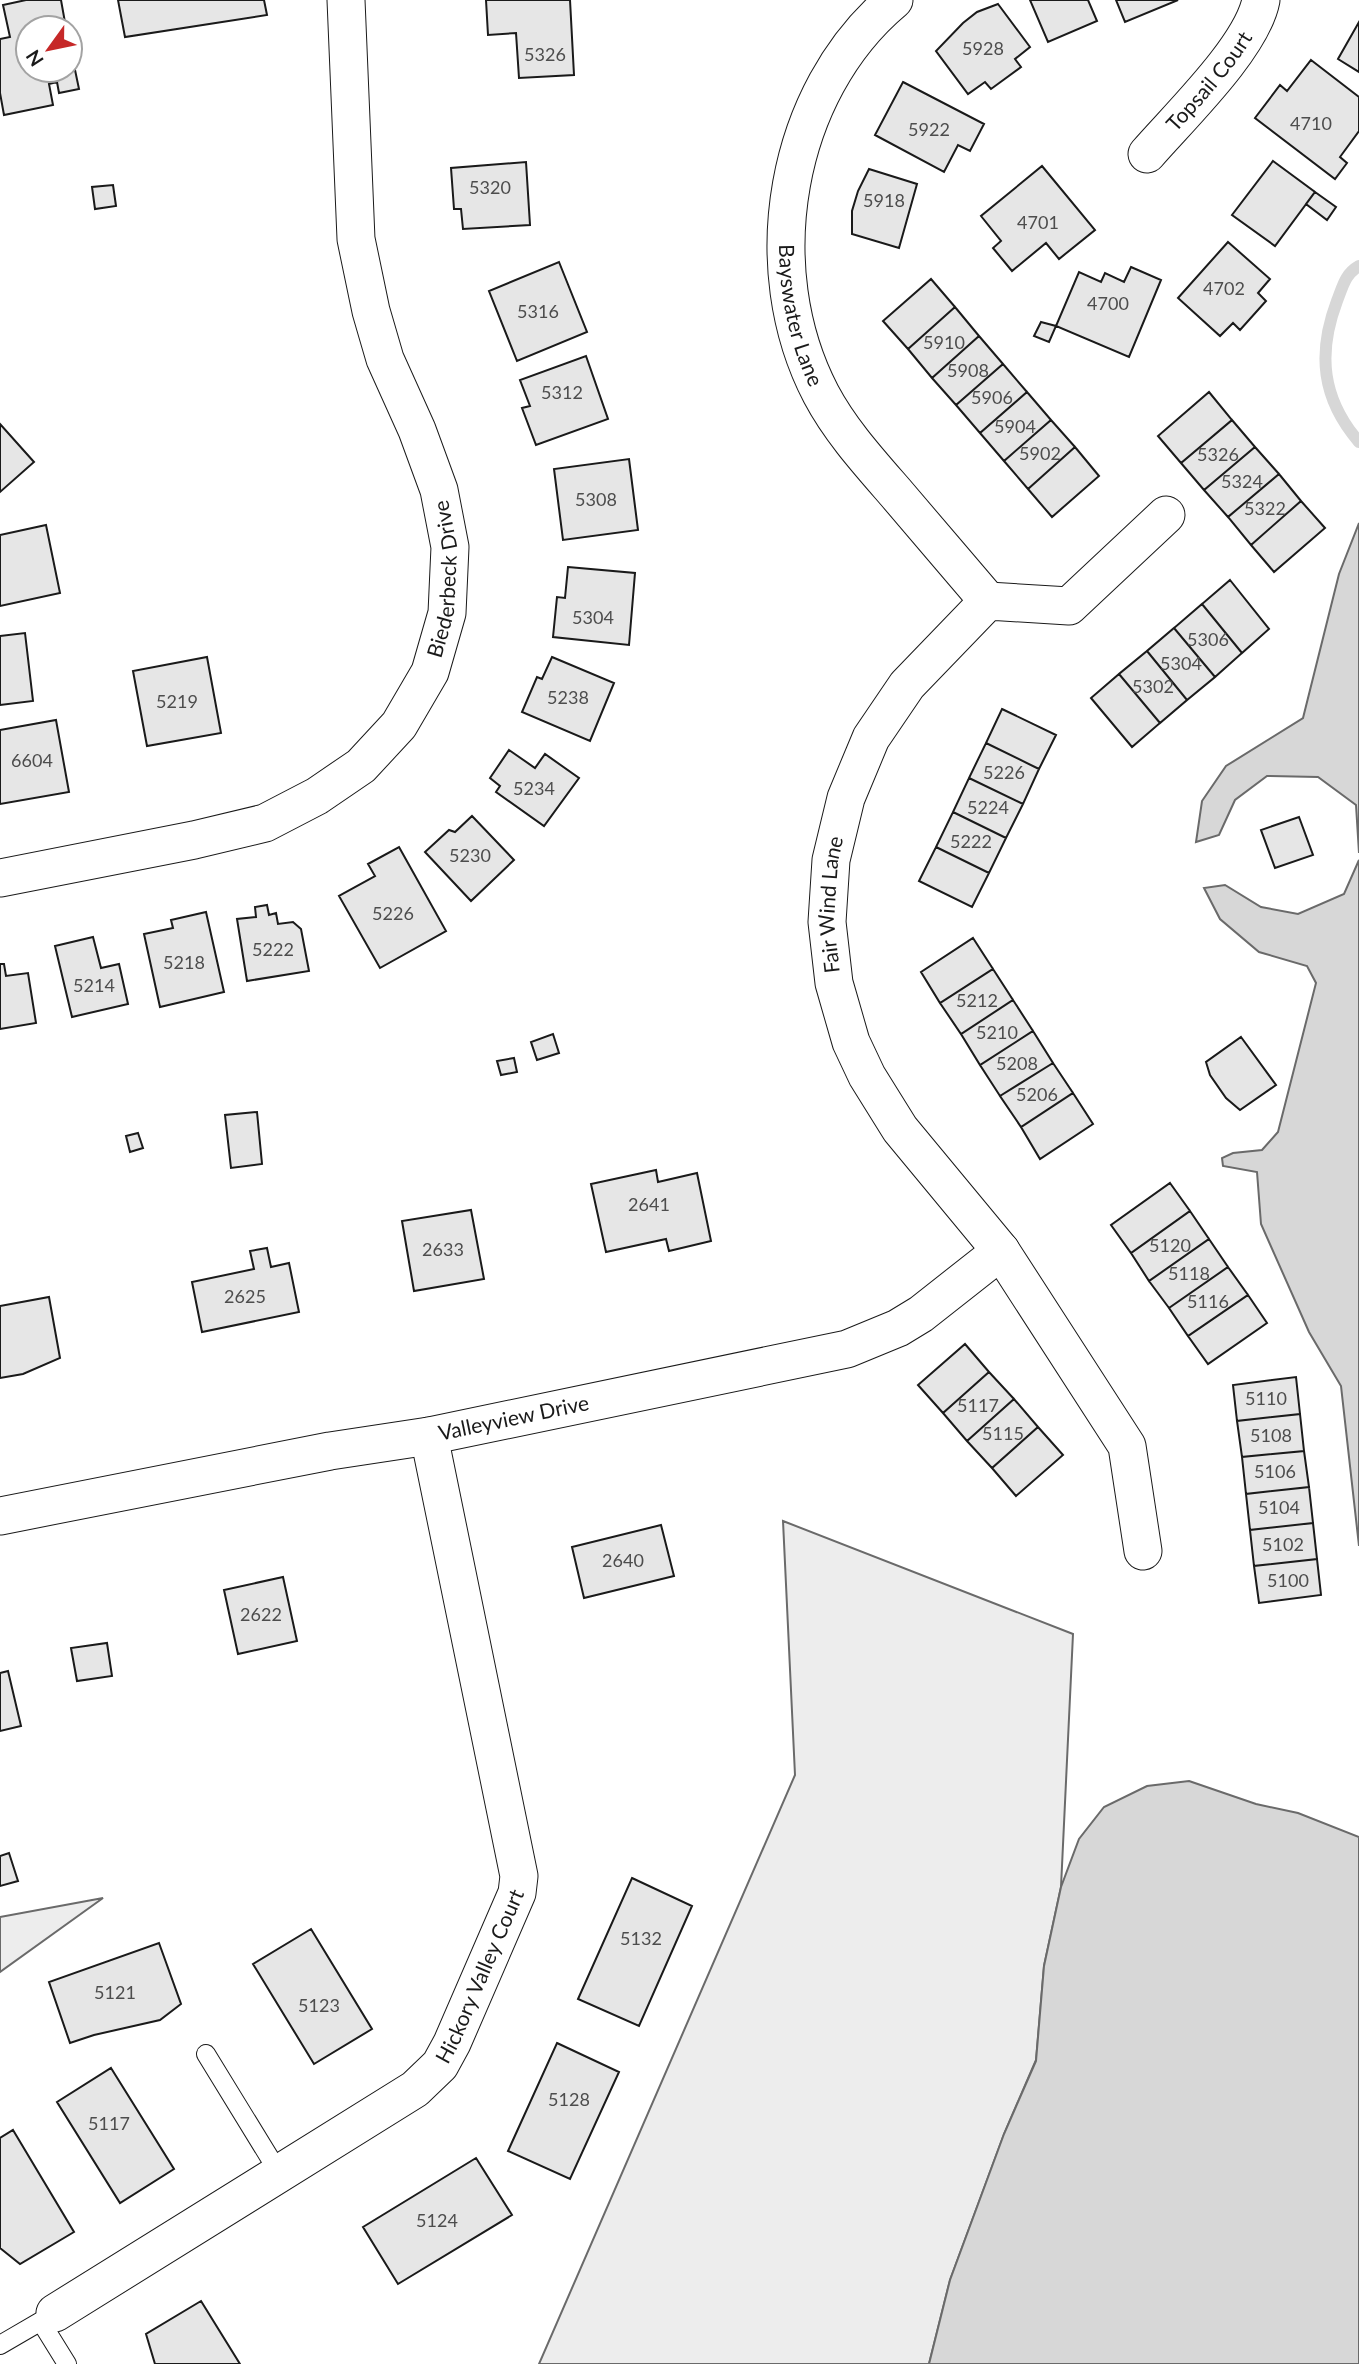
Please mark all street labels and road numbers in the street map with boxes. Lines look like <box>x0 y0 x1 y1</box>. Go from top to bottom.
street label: Topsail Court <box>1160 26 1257 135</box>
street label: Bayswater Lane <box>775 244 829 390</box>
street label: Biederbeck Drive <box>421 499 461 660</box>
street label: Fair Wind Lane <box>812 833 847 975</box>
street label: Valleyview Drive <box>436 1389 591 1445</box>
street label: Hickory Valley Court <box>429 1885 528 2067</box>

